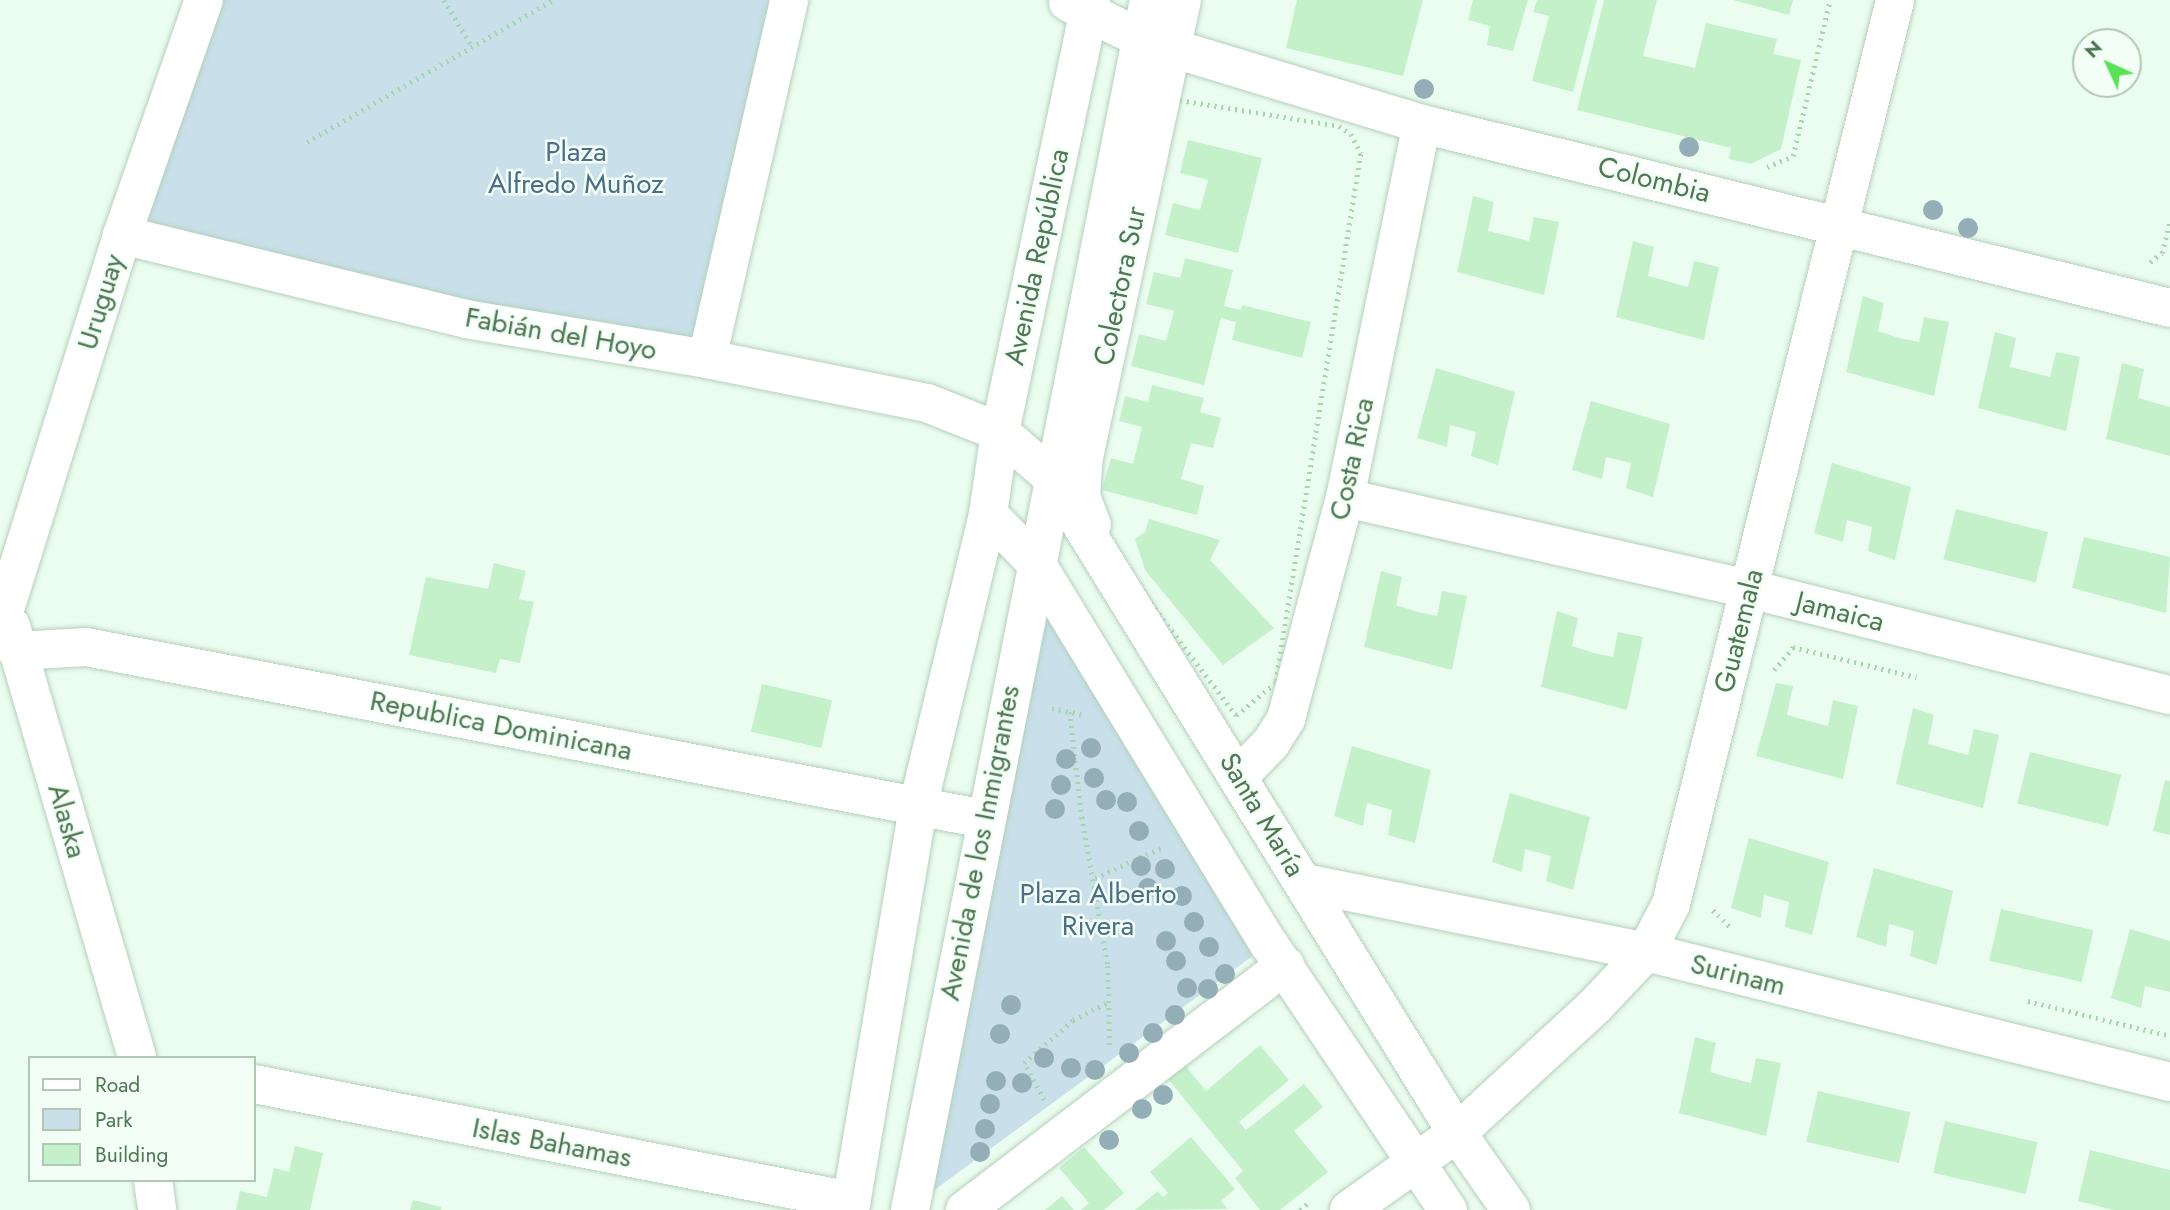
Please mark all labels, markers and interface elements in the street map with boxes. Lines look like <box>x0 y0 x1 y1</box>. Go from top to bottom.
north arrow <box>2072 28 2142 98</box>
text: N <box>2078 34 2108 64</box>
park label: Plaza Alfredo Muñoz <box>488 135 664 201</box>
street label: Avenida República <box>998 146 1076 368</box>
street label: Colombia <box>1594 150 1714 210</box>
street label: Colectora Sur <box>1087 203 1153 369</box>
street label: Uruguay <box>71 250 131 354</box>
street label: Fabián del Hoyo <box>463 301 659 367</box>
street label: Costa Rica <box>1323 395 1381 523</box>
street label: Guatemala <box>1707 566 1771 696</box>
street label: Jamaica <box>1792 585 1888 639</box>
street label: Avenida de los Inmigrantes <box>933 683 1027 1003</box>
street label: Republica Dominicana <box>367 684 635 768</box>
street label: Santa María <box>1212 747 1312 883</box>
street label: Alaska <box>40 780 94 862</box>
park label: Plaza Alberto Rivera <box>1020 877 1176 943</box>
street label: Surinam <box>1687 947 1789 1003</box>
legend <box>28 1056 256 1182</box>
text: Road <box>95 1070 140 1100</box>
text: Park <box>95 1105 132 1135</box>
street label: Islas Bahamas <box>469 1111 635 1175</box>
text: Building <box>95 1140 168 1170</box>

